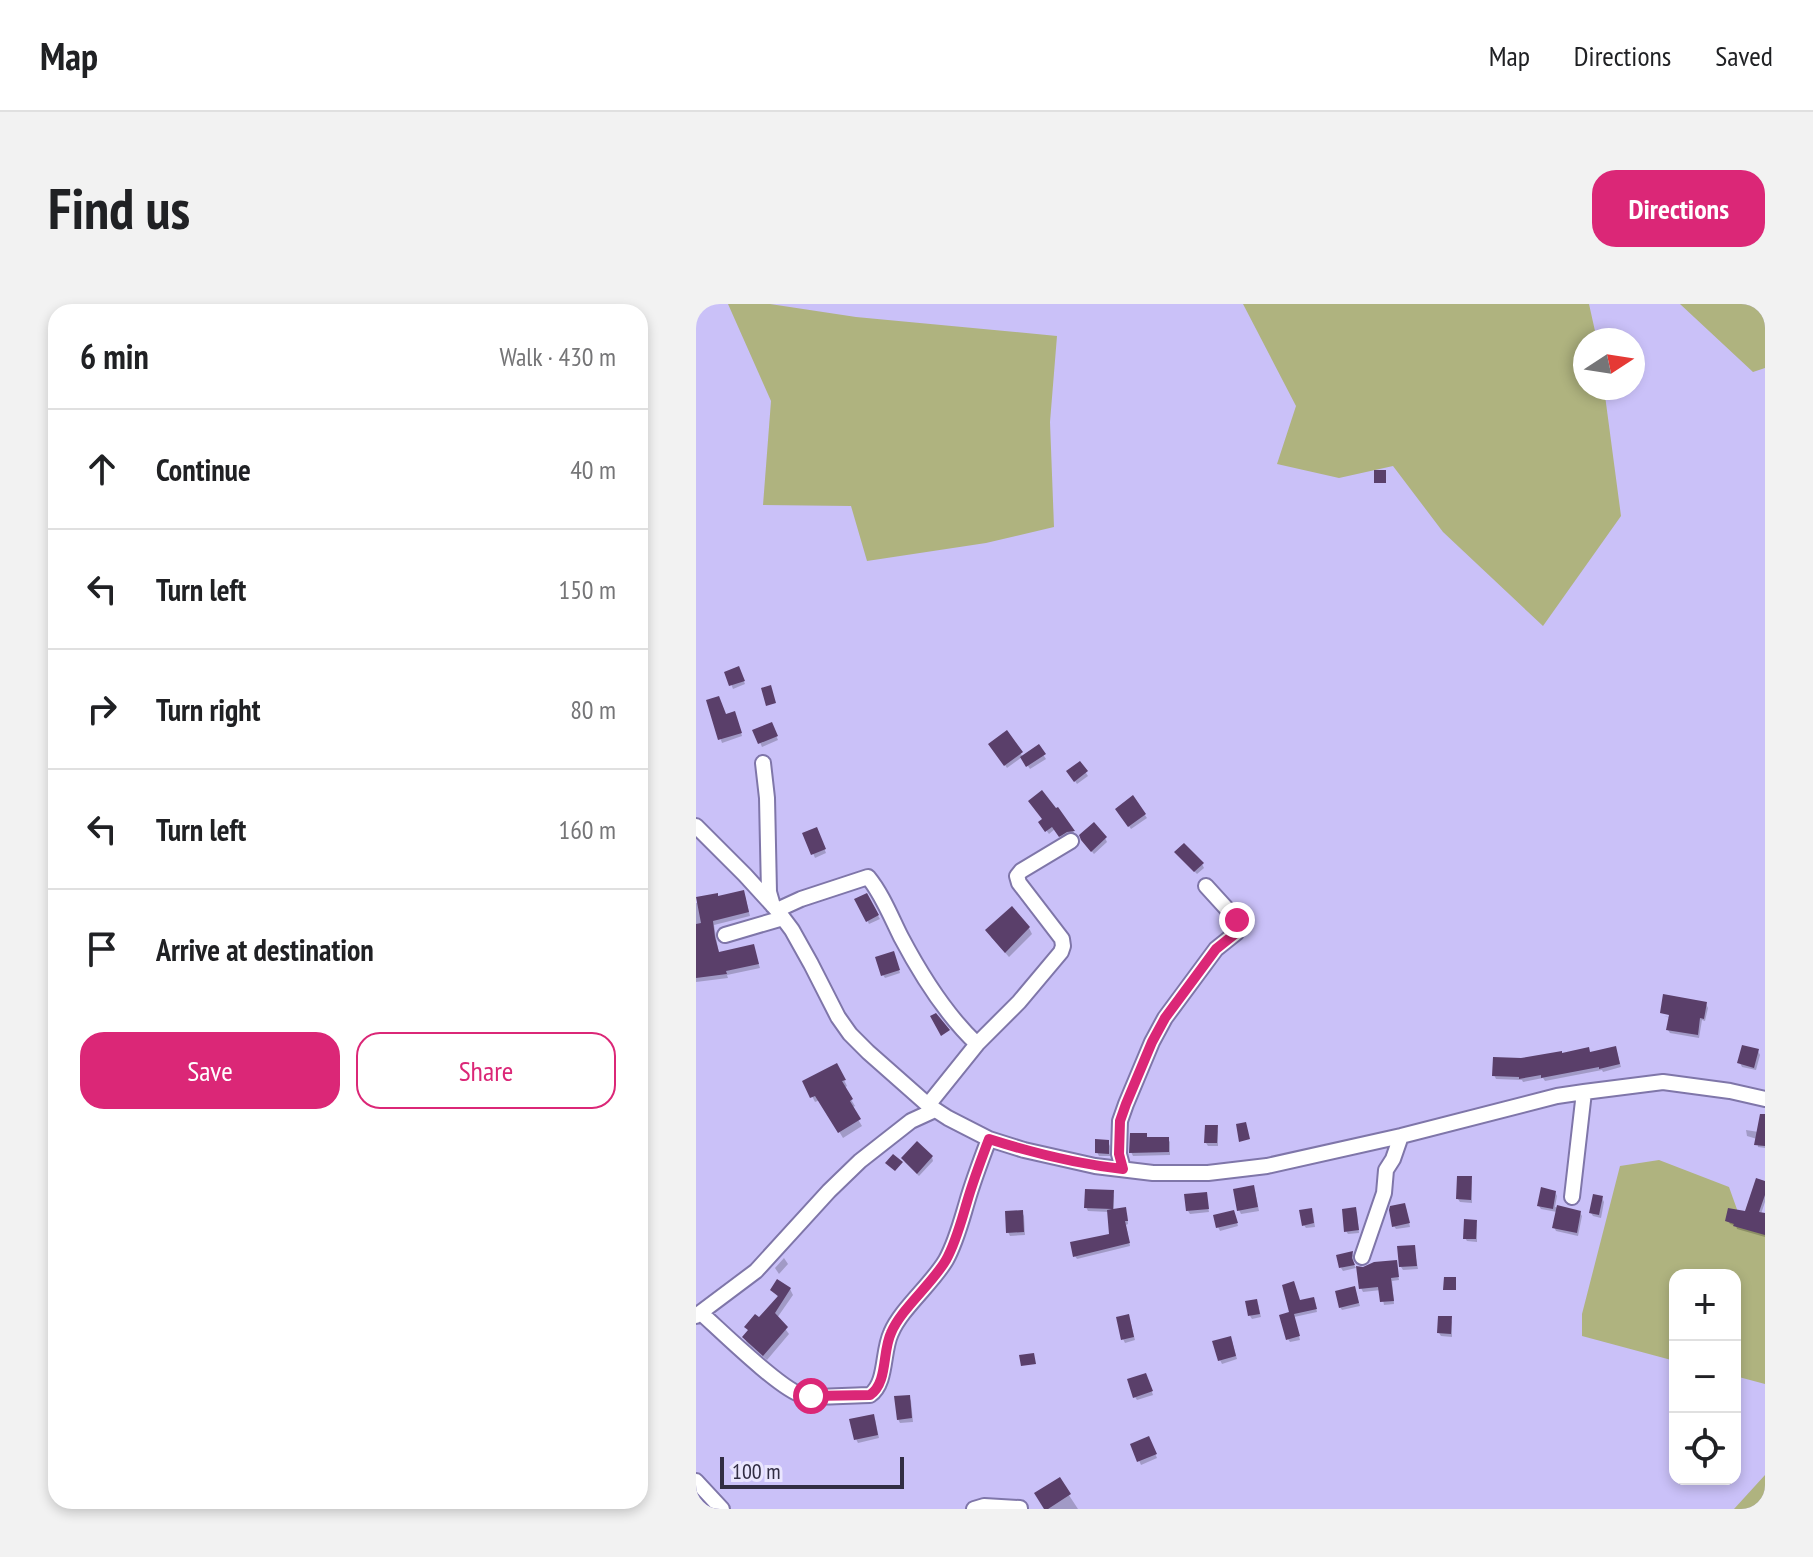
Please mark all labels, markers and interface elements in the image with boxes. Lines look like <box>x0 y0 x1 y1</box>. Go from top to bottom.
text: Map <box>40 31 98 80</box>
text: Map <box>1489 37 1530 74</box>
text: Directions <box>1574 37 1671 74</box>
text: Saved <box>1715 37 1773 74</box>
button: Directions <box>1592 170 1765 247</box>
text: Find us <box>48 172 190 244</box>
north arrow <box>1573 328 1645 400</box>
text: 6 min <box>80 334 149 378</box>
text: Walk · 430 m <box>499 340 616 373</box>
icon: ahead <box>80 447 124 491</box>
text: Continue <box>156 450 251 489</box>
text: 40 m <box>570 453 616 486</box>
icon: left <box>80 567 124 611</box>
text: Turn left <box>156 570 246 609</box>
text: 150 m <box>558 573 616 606</box>
icon: right <box>80 687 124 731</box>
text: Turn right <box>156 690 260 729</box>
text: 80 m <box>570 693 616 726</box>
icon: left <box>80 807 124 851</box>
text: Turn left <box>156 810 246 849</box>
text: 160 m <box>558 813 616 846</box>
route end <box>1219 902 1255 938</box>
icon: arrive <box>80 927 124 971</box>
text: Arrive at destination <box>156 930 374 969</box>
button: Save <box>80 1032 340 1109</box>
button: Share <box>356 1032 616 1109</box>
map controls <box>1669 1269 1741 1485</box>
button: + <box>1669 1269 1741 1341</box>
button: − <box>1669 1341 1741 1413</box>
route start <box>793 1378 829 1414</box>
button: locate <box>1669 1413 1741 1485</box>
scale bar <box>720 1453 904 1489</box>
text: 100 m <box>732 1457 781 1485</box>

